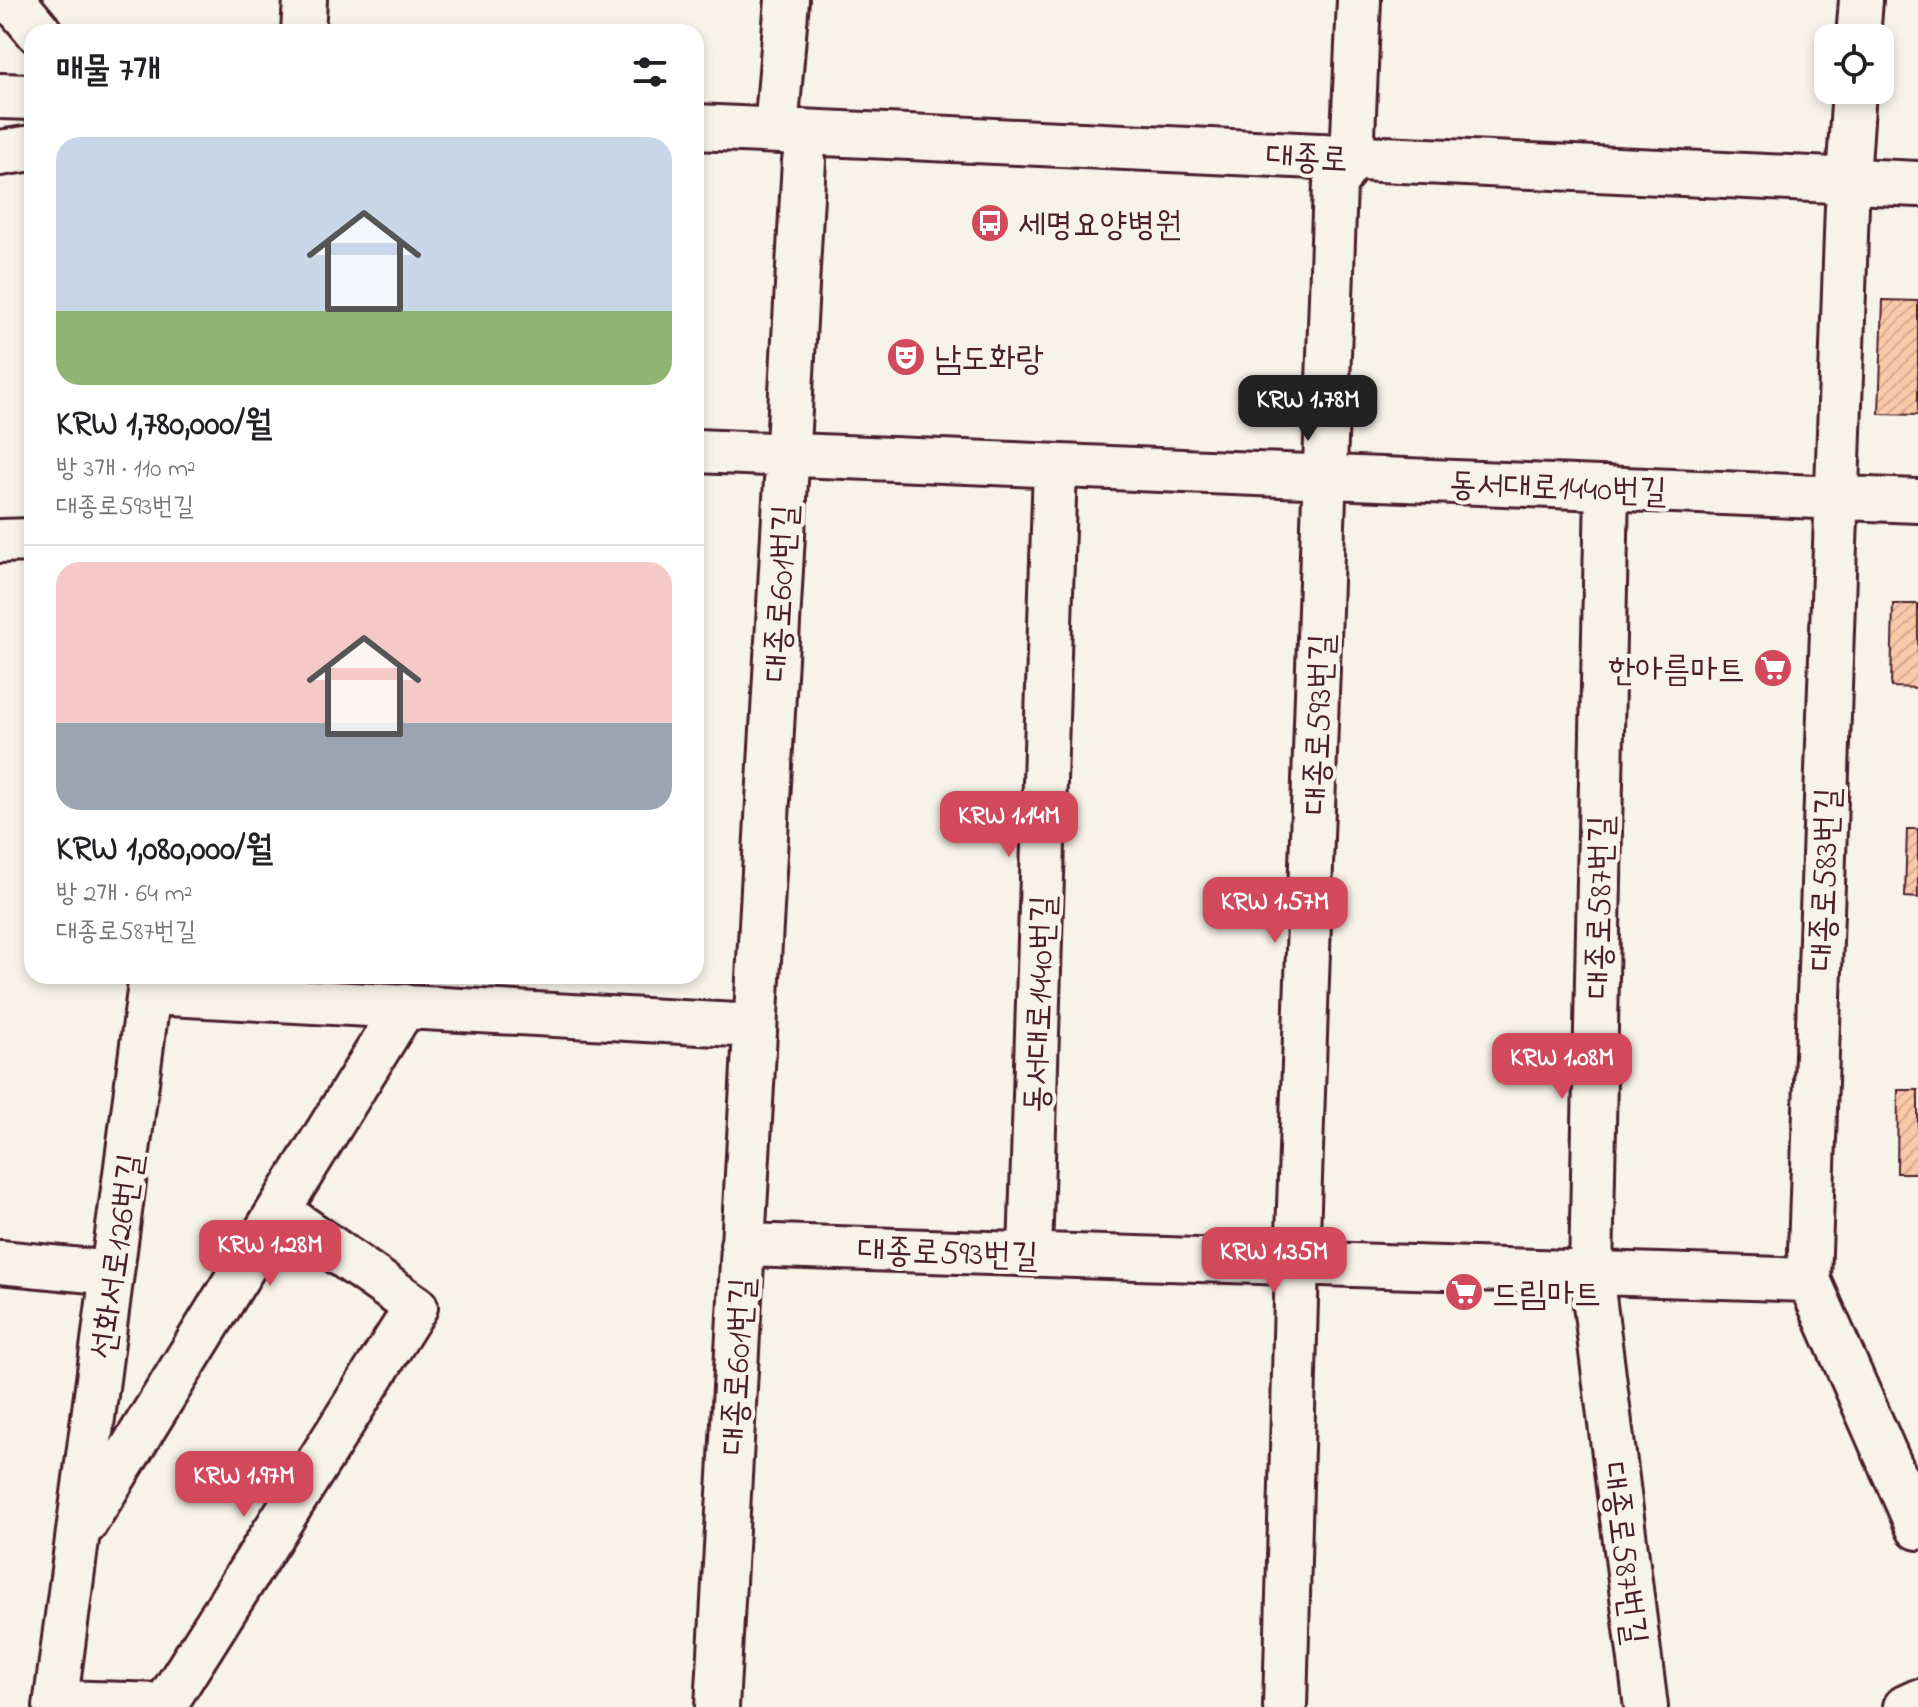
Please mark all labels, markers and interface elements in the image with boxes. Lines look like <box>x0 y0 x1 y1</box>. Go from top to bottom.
map controls <box>1814 24 1894 104</box>
button: locate <box>1814 24 1894 104</box>
text: 매물 7개 <box>56 47 161 97</box>
icon: filters <box>628 50 672 94</box>
street label: 대종로 <box>1264 133 1349 187</box>
icon: home <box>292 189 436 333</box>
bus stop icon: 세명요양병원 <box>969 202 1011 244</box>
place label: 세명요양병원 <box>1018 202 1182 252</box>
theatre icon: 남도화랑 <box>885 336 927 378</box>
place label: 남도화랑 <box>934 336 1044 386</box>
pin: KRW 1.78M <box>1216 375 1400 443</box>
text: KRW 1.78M <box>1256 382 1360 420</box>
text: KRW 1,780,000/월 <box>56 401 272 451</box>
text: 방 3개 · 110 m² <box>56 451 196 489</box>
street label: 동서대로1440번길 <box>1448 461 1668 519</box>
text: 대종로593번길 <box>56 489 194 527</box>
street label: 대종로601번길 <box>753 503 813 683</box>
icon: home <box>292 614 436 758</box>
street label: 대종로593번길 <box>1293 633 1349 815</box>
place label: 한아름마트 <box>1608 647 1745 697</box>
supermarket icon: 한아름마트 <box>1752 647 1794 689</box>
street label: 대종로583번길 <box>1799 787 1855 971</box>
pin: KRW 1.14M <box>917 791 1101 859</box>
text: KRW 1.14M <box>958 798 1060 836</box>
street label: 대종로587번길 <box>1575 815 1629 999</box>
text: KRW 1,080,000/월 <box>56 826 273 876</box>
text: 방 2개 · 64 m² <box>56 876 192 914</box>
pin: KRW 1.57M <box>1183 877 1367 945</box>
text: KRW 1.57M <box>1221 884 1329 922</box>
street label: 동서대로1440번길 <box>1013 894 1071 1114</box>
text: 대종로587번길 <box>56 914 196 952</box>
pin: KRW 1.08M <box>1470 1033 1654 1101</box>
text: KRW 1.08M <box>1510 1040 1614 1078</box>
street label: 선화서로126번길 <box>80 1151 158 1362</box>
pin: KRW 1.28M <box>178 1220 362 1288</box>
text: KRW 1.28M <box>217 1227 323 1265</box>
street label: 대종로593번길 <box>857 1227 1039 1283</box>
pin: KRW 1.35M <box>1182 1227 1366 1295</box>
text: KRW 1.35M <box>1220 1234 1328 1272</box>
supermarket icon: 드림마트 <box>1443 1271 1485 1313</box>
place label: 드림마트 <box>1492 1271 1601 1321</box>
street label: 대종로601번길 <box>710 1276 770 1456</box>
pin: KRW 1.97M <box>152 1451 336 1519</box>
text: KRW 1.97M <box>193 1458 295 1496</box>
street label: 대종로587번길 <box>1586 1460 1658 1647</box>

